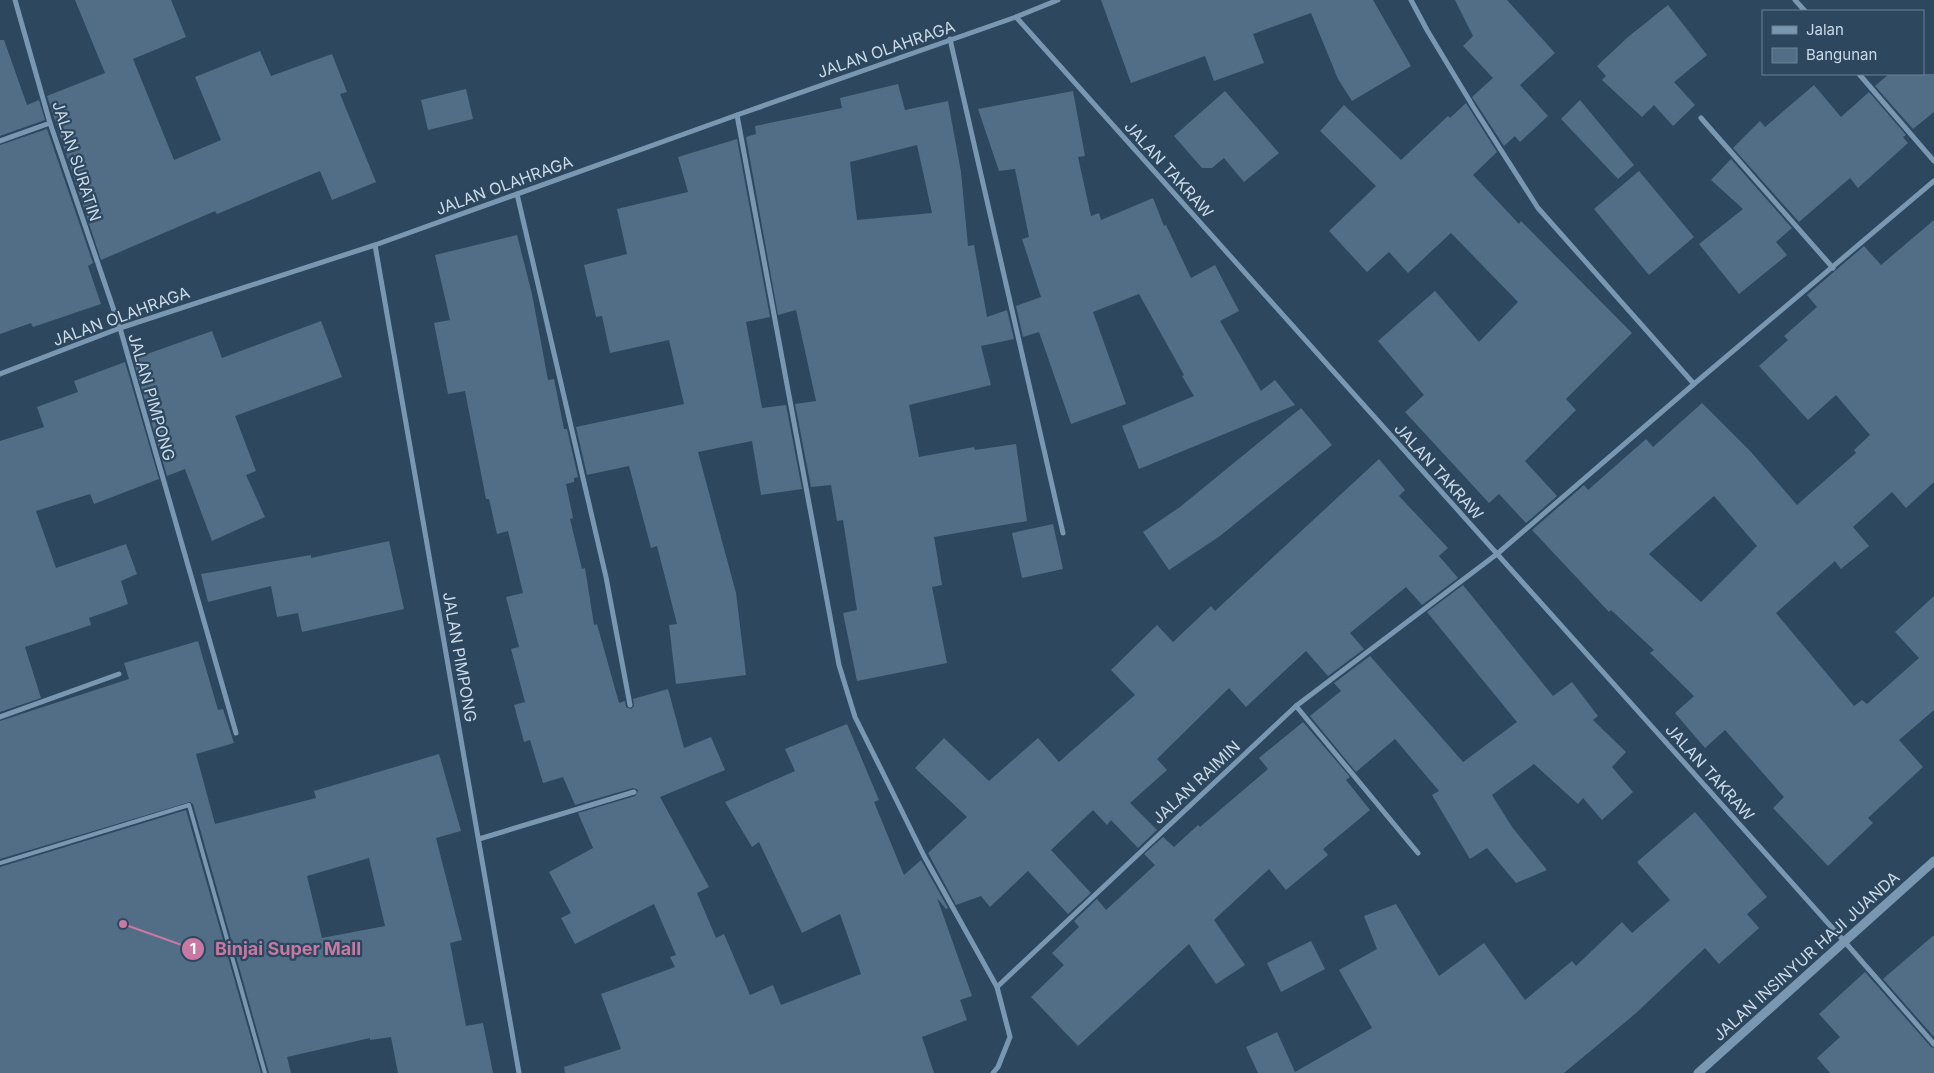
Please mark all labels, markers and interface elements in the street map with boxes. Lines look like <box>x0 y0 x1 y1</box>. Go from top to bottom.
legend <box>1762 10 1924 75</box>
street label: JALAN OLAHRAGA <box>815 16 957 82</box>
text: Jalan <box>1806 20 1844 39</box>
text: Bangunan <box>1806 45 1877 64</box>
street label: JALAN SURATIN <box>48 98 106 224</box>
street label: JALAN TAKRAW <box>1120 116 1218 222</box>
street label: JALAN OLAHRAGA <box>433 151 575 219</box>
street label: JALAN OLAHRAGA <box>50 282 192 350</box>
street label: JALAN PIMPONG <box>124 331 180 463</box>
street label: JALAN TAKRAW <box>1390 418 1488 524</box>
street label: JALAN PIMPONG <box>439 590 481 724</box>
street label: JALAN TAKRAW <box>1661 719 1759 825</box>
street label: JALAN RAIMIN <box>1148 736 1244 828</box>
street label: JALAN INSINYUR HAJI JUANDA <box>1709 867 1903 1045</box>
callout: Binjai Super Mall <box>180 932 371 965</box>
text: Binjai Super Mall <box>215 938 361 959</box>
text: 1 <box>190 939 196 958</box>

